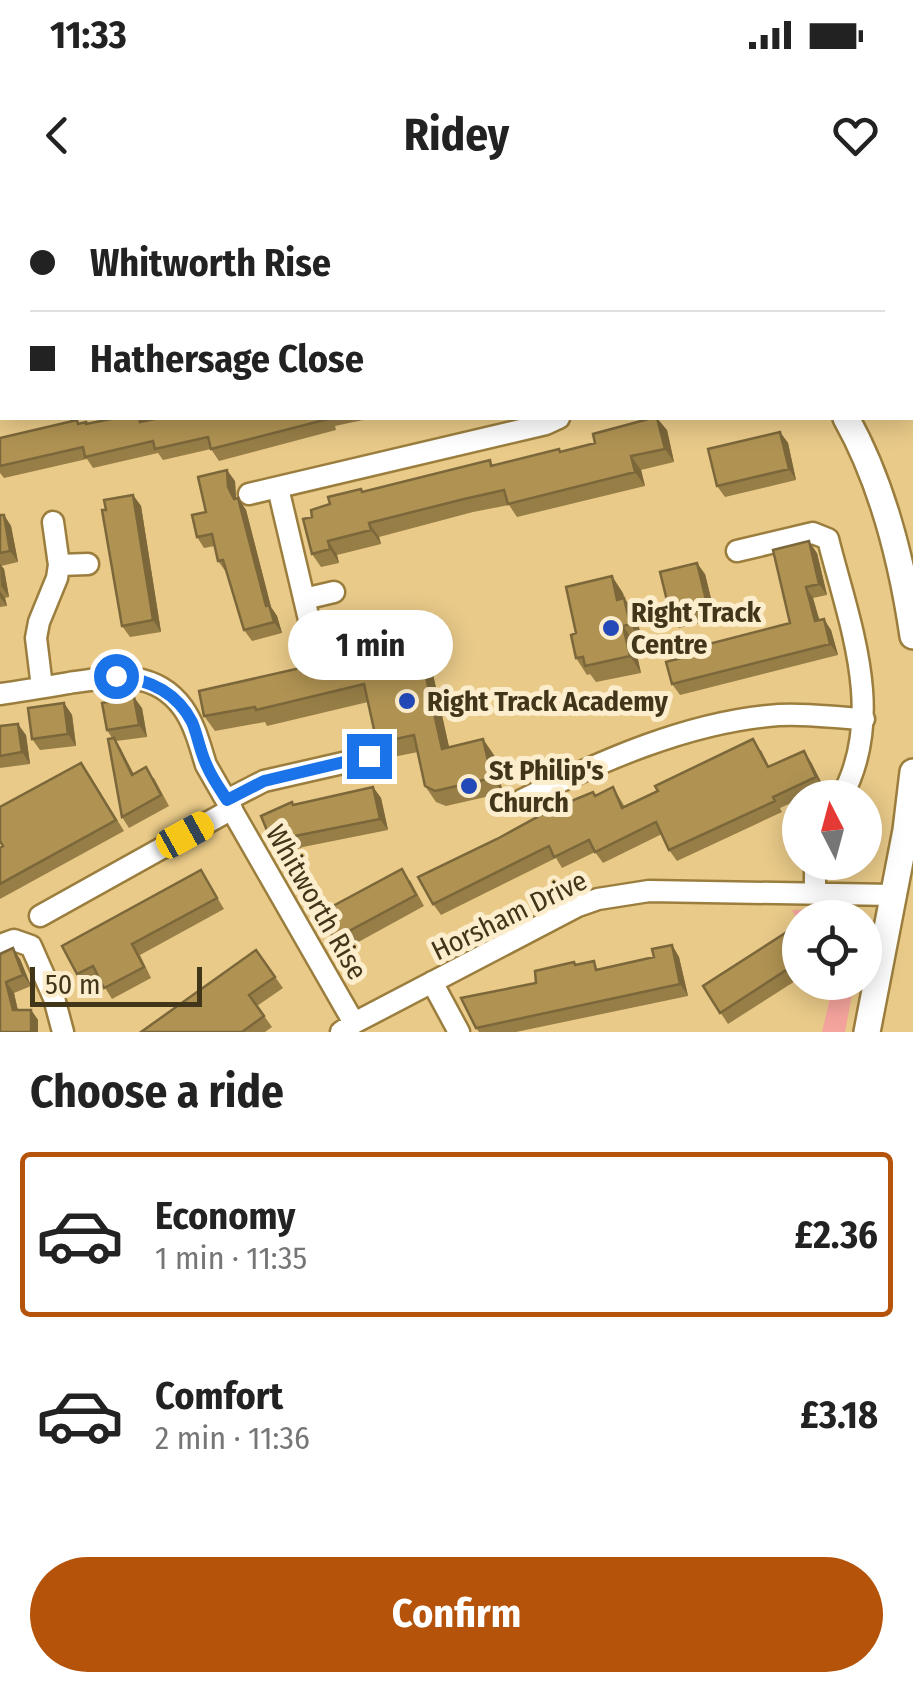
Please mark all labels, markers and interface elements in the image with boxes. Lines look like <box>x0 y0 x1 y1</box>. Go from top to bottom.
text: 11:33 <box>50 12 127 58</box>
icon: back <box>30 108 85 163</box>
text: Ridey <box>404 108 509 162</box>
icon: heart <box>828 108 883 163</box>
text: Whitworth Rise <box>90 240 331 286</box>
text: Hathersage Close <box>90 336 364 382</box>
place label: Right Track Centre <box>631 596 762 661</box>
callout: 1 min <box>286 611 452 681</box>
marker: Right Track Centre <box>600 617 622 639</box>
text: 1 min <box>336 626 405 664</box>
route start <box>94 654 139 699</box>
place label: Right Track Academy <box>427 685 668 718</box>
marker: Right Track Academy <box>396 690 418 712</box>
route end <box>347 734 392 779</box>
place label: St Philip's Church <box>489 754 604 819</box>
marker: St Philip's Church <box>458 775 480 797</box>
north arrow <box>782 780 882 880</box>
map controls <box>782 780 882 1000</box>
car <box>151 807 219 863</box>
street label: Whitworth Rise <box>259 819 374 986</box>
street label: Horsham Drive <box>426 864 592 967</box>
button: locate <box>782 900 882 1000</box>
scale bar <box>30 962 202 1006</box>
text: 50 m <box>45 968 101 1001</box>
text: Choose a ride <box>30 1065 284 1119</box>
icon: car <box>35 1190 125 1280</box>
text: Economy <box>155 1193 295 1239</box>
text: £2.36 <box>795 1212 878 1258</box>
text: 1 min · 11:35 <box>155 1239 307 1277</box>
icon: car <box>35 1370 125 1460</box>
text: Comfort <box>155 1373 283 1419</box>
text: £3.18 <box>800 1392 878 1438</box>
text: 2 min · 11:36 <box>155 1419 310 1457</box>
button: Confirm <box>30 1557 883 1672</box>

